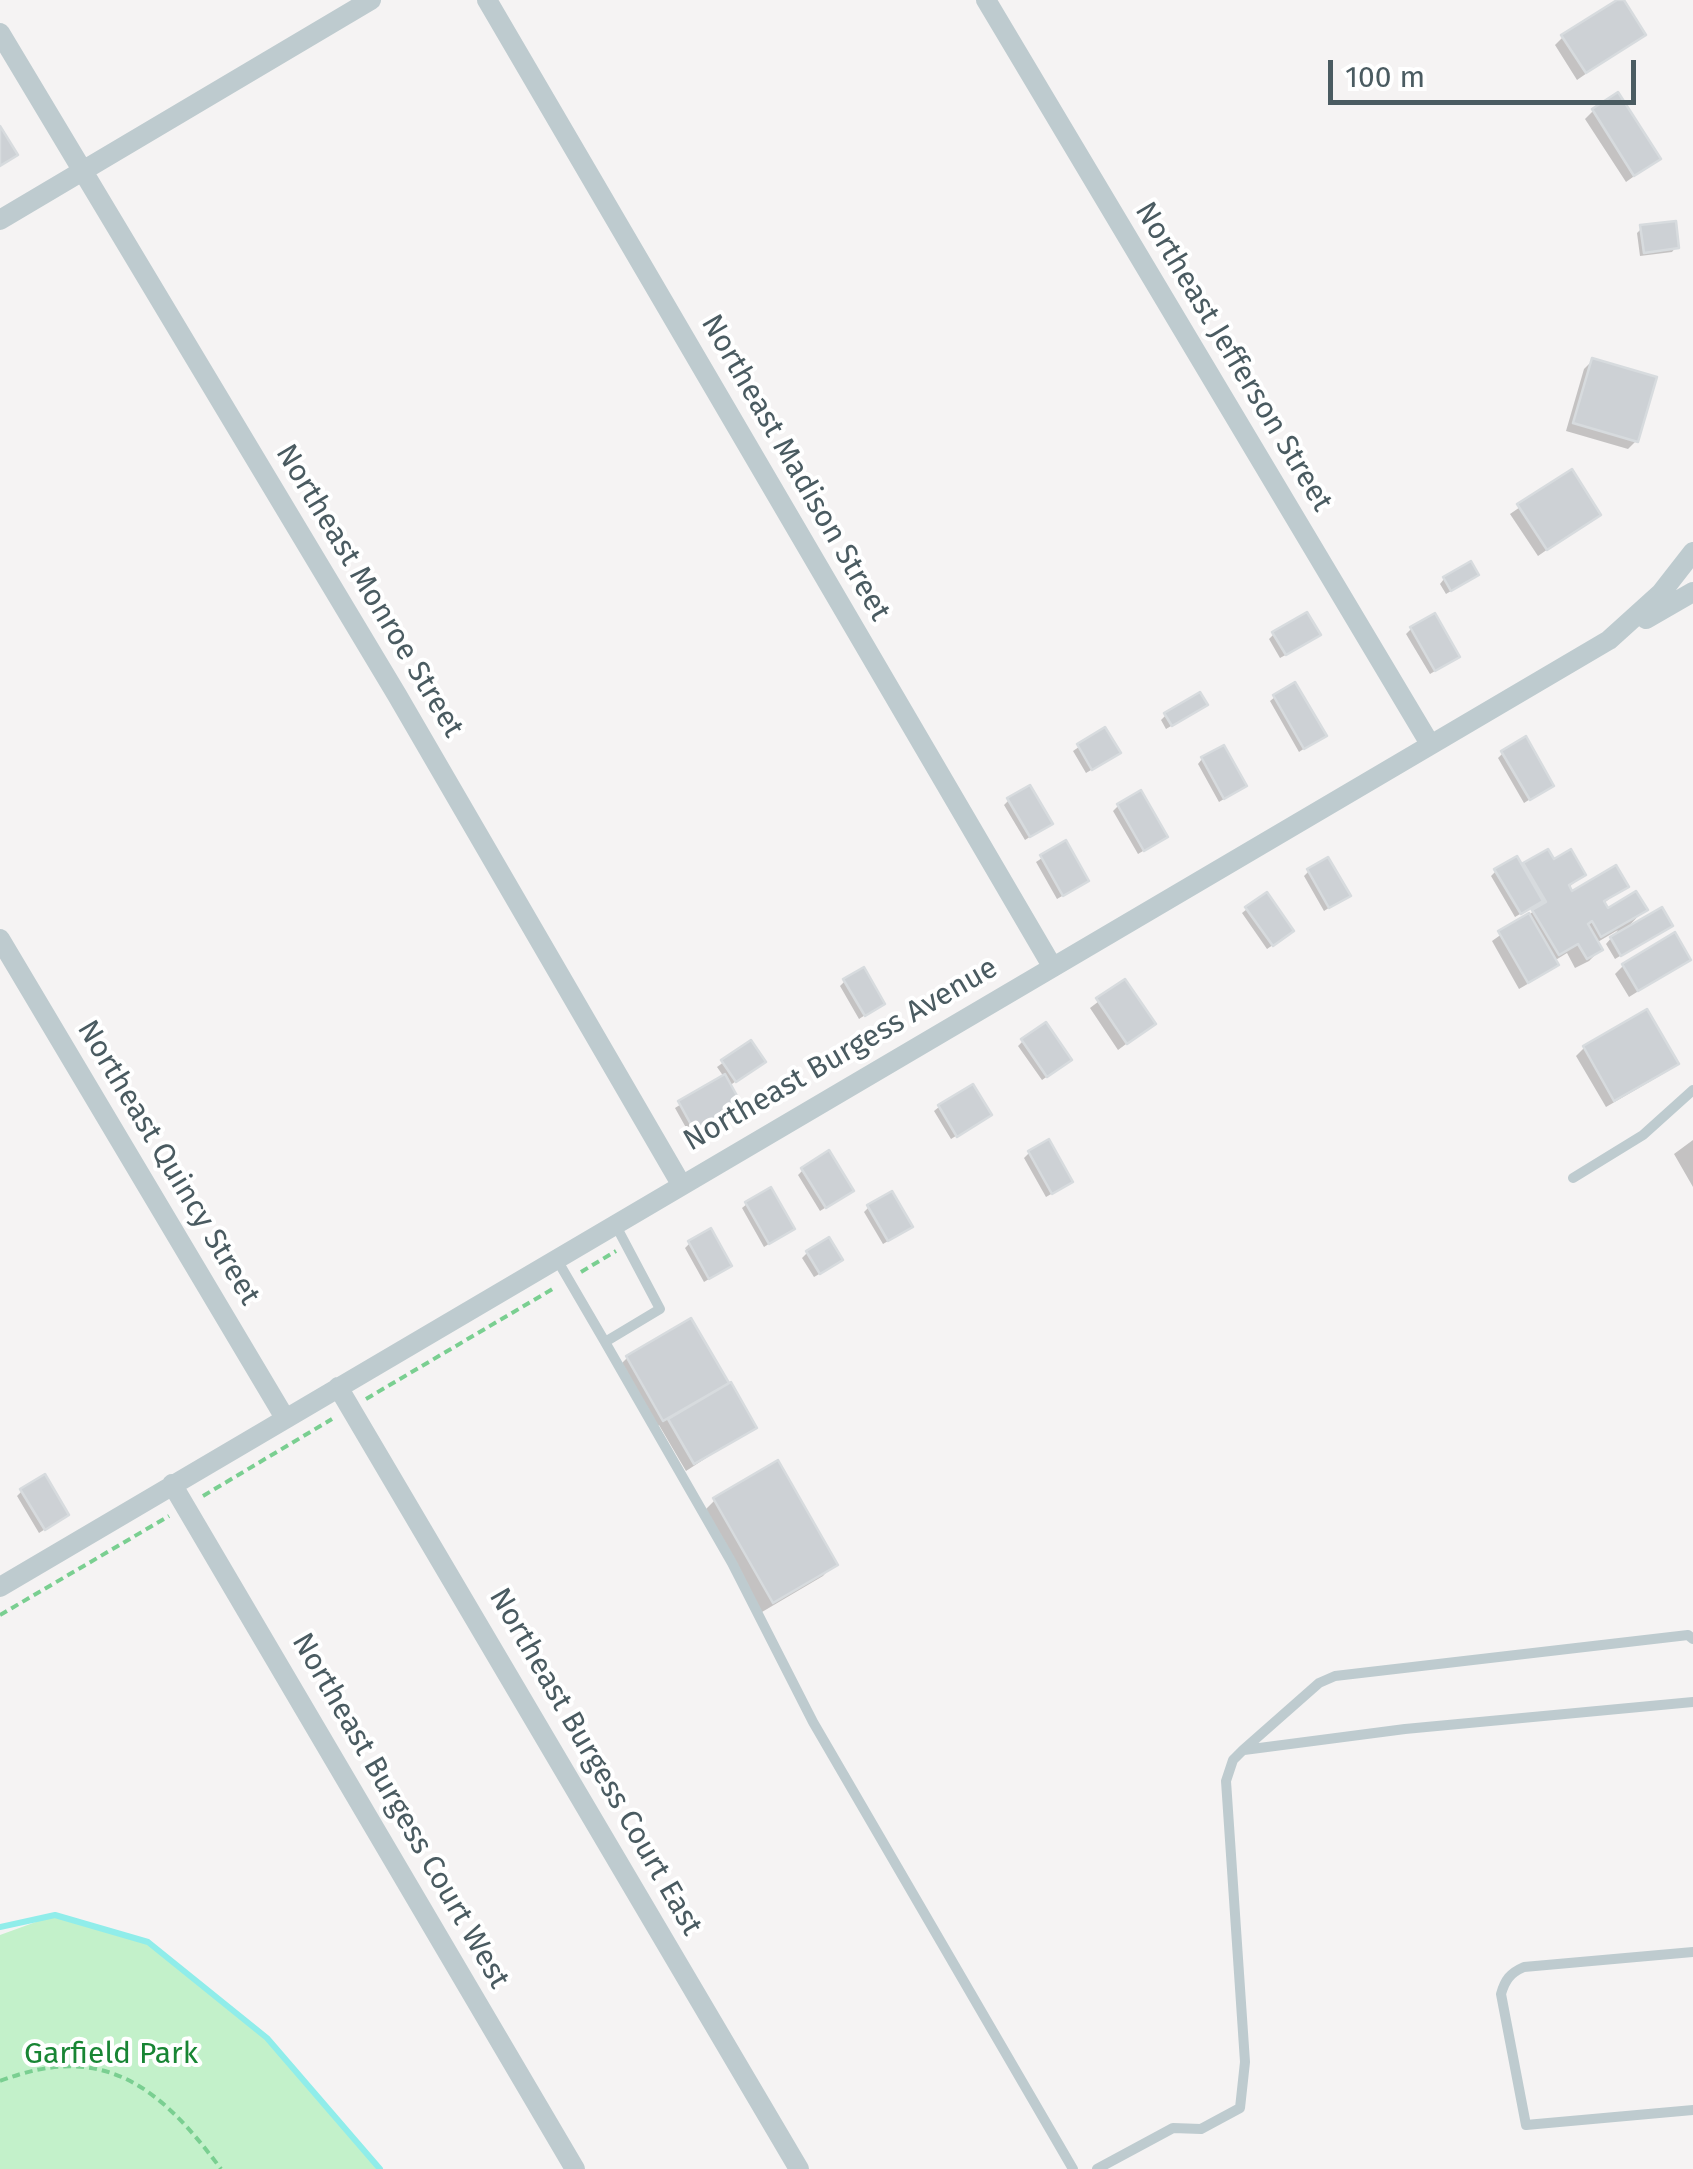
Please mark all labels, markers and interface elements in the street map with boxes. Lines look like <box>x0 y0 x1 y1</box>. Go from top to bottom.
scale bar <box>1333 40 1640 102</box>
text: 100 m <box>1345 59 1425 95</box>
street label: Northeast Jefferson Street <box>1126 196 1340 518</box>
street label: Northeast Madison Street <box>693 309 897 627</box>
street label: Northeast Monroe Street <box>267 438 471 744</box>
street label: Northeast Burgess Avenue <box>678 950 1004 1160</box>
street label: Northeast Quincy Street <box>69 1014 267 1312</box>
street label: Northeast Burgess Court East <box>481 1582 709 1942</box>
street label: Northeast Burgess Court West <box>283 1627 517 1995</box>
park label: Garfield Park <box>24 2037 198 2073</box>

